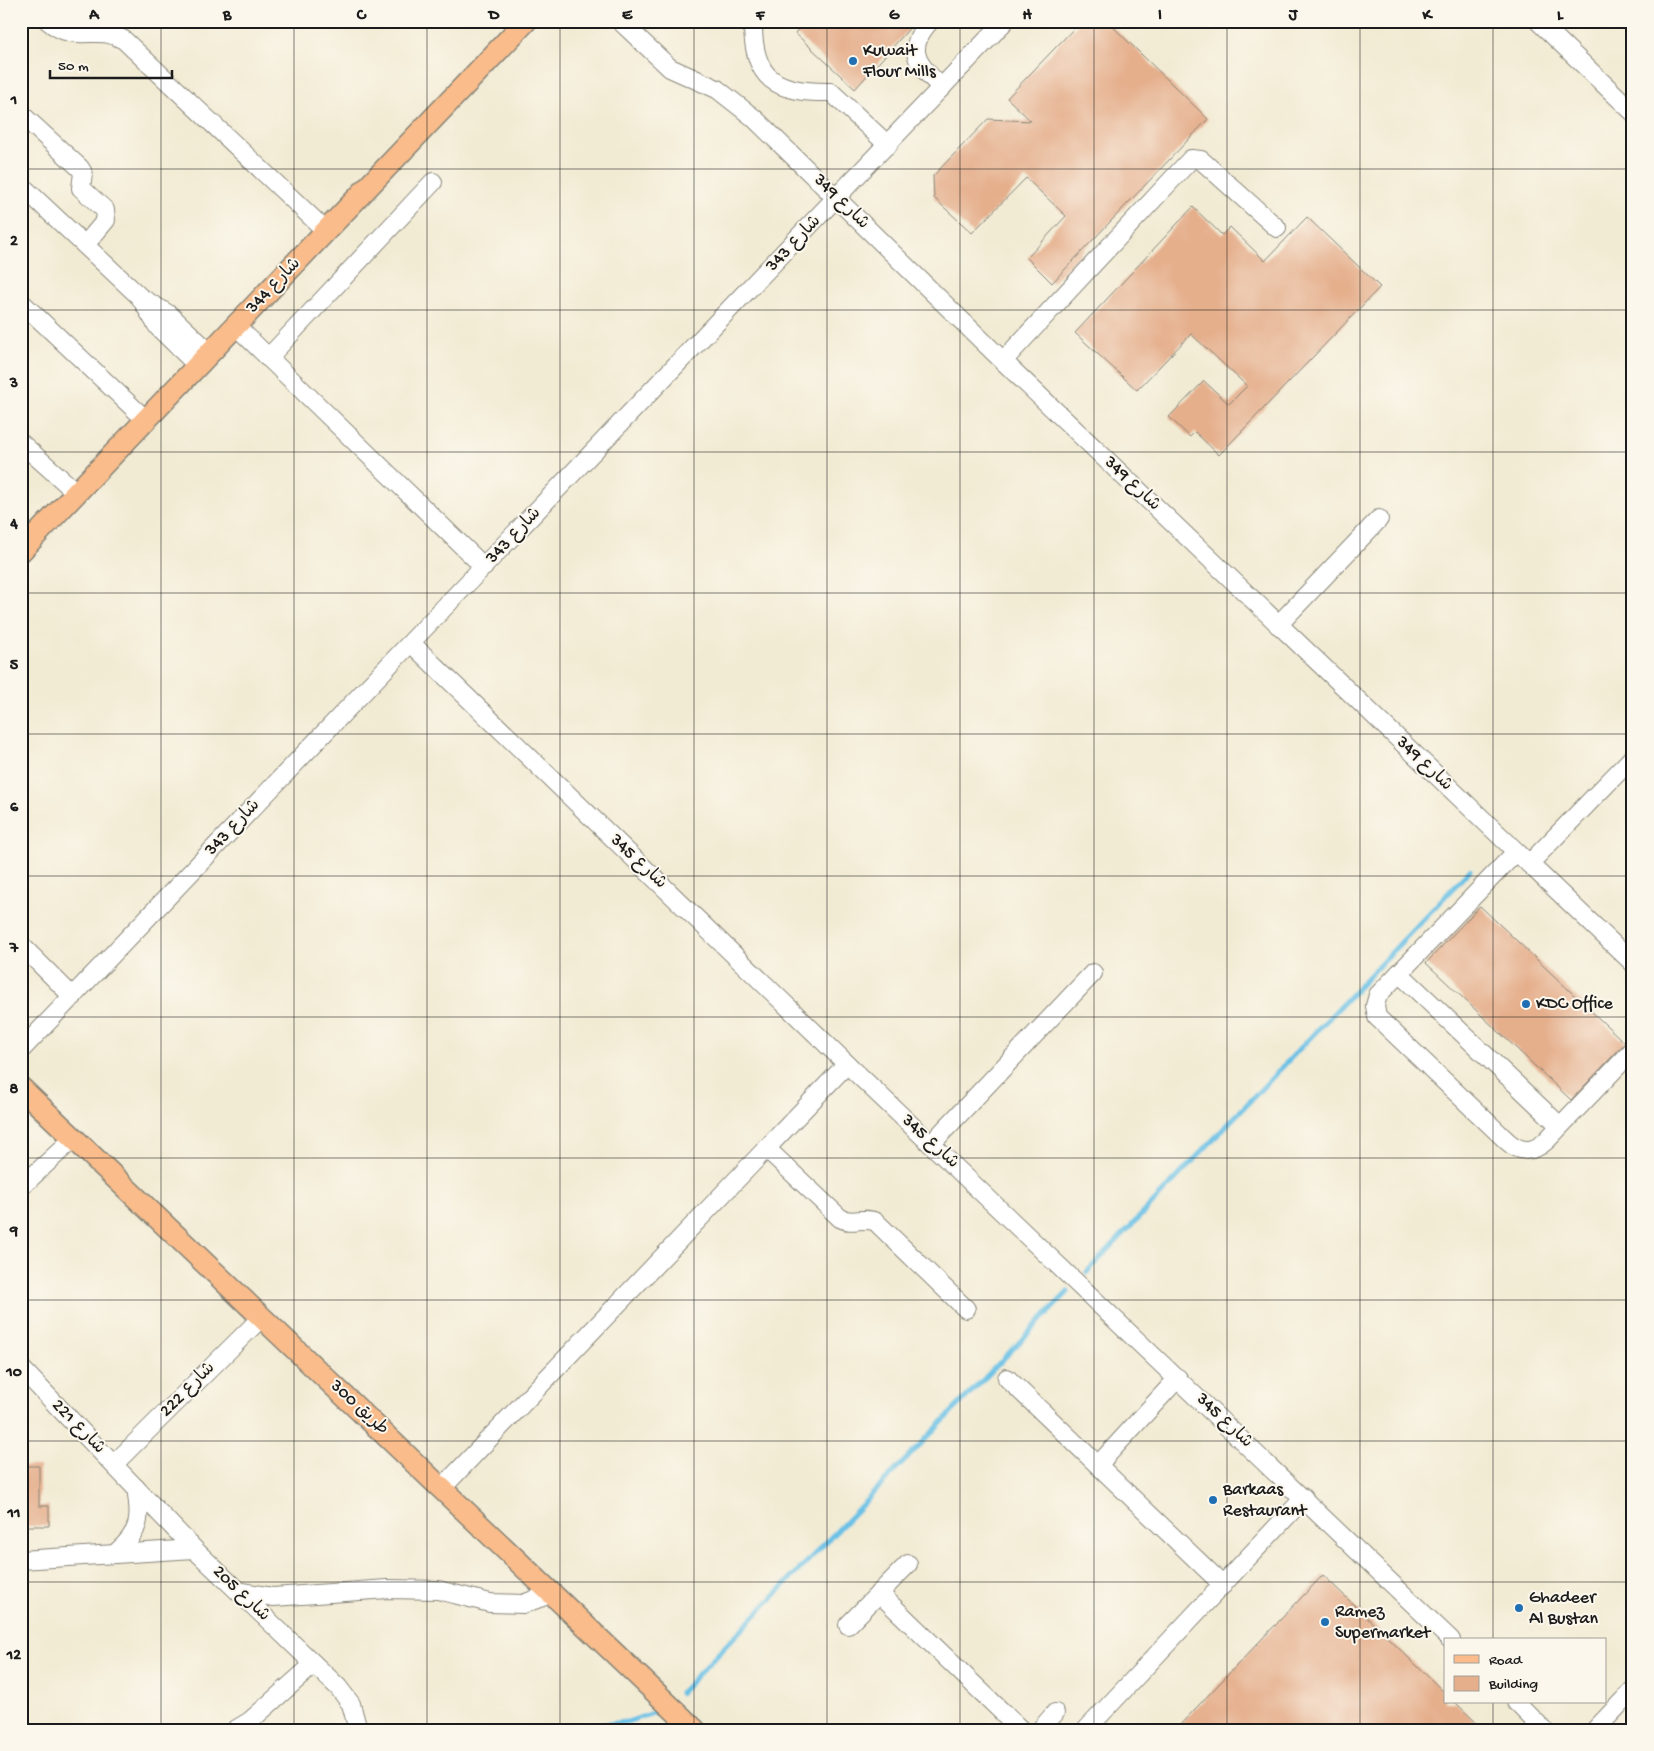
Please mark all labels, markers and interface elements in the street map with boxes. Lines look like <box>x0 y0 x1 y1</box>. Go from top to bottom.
text: A <box>88 7 100 26</box>
text: B <box>222 7 232 26</box>
text: C <box>356 7 367 26</box>
text: D <box>487 7 500 26</box>
text: E <box>622 7 633 26</box>
text: F <box>755 7 766 26</box>
text: G <box>889 7 900 26</box>
text: H <box>1022 7 1032 26</box>
text: I <box>1158 7 1162 26</box>
text: J <box>1288 7 1299 26</box>
text: K <box>1422 7 1434 26</box>
text: L <box>1557 7 1564 26</box>
place label: Kuwait Flour Mills <box>862 41 937 83</box>
scale bar <box>50 48 172 80</box>
marker: Kuwait Flour Mills <box>847 55 859 67</box>
text: 50 m <box>58 58 89 76</box>
text: 1 <box>10 92 17 111</box>
street label: شارع 349 <box>808 169 873 234</box>
street label: شارع 343 <box>761 211 826 277</box>
text: 2 <box>10 233 18 252</box>
street label: شارع 344 <box>242 254 306 319</box>
text: 3 <box>9 375 18 394</box>
street label: شارع 349 <box>1099 451 1165 516</box>
street label: شارع 343 <box>481 503 546 569</box>
text: 4 <box>9 516 18 535</box>
text: 5 <box>10 657 19 676</box>
street label: شارع 349 <box>1391 731 1457 796</box>
street label: شارع 343 <box>200 795 265 861</box>
text: 6 <box>10 799 19 818</box>
street label: شارع 345 <box>605 829 671 894</box>
text: 7 <box>9 940 19 959</box>
place label: KDC Office <box>1536 994 1614 1015</box>
marker: KDC Office <box>1520 998 1532 1010</box>
text: 8 <box>10 1081 19 1100</box>
street label: شارع 345 <box>896 1110 963 1174</box>
text: 9 <box>9 1223 18 1242</box>
street label: شارع 222 <box>156 1358 220 1422</box>
text: 10 <box>5 1364 22 1383</box>
street label: طريق 300 <box>325 1375 392 1440</box>
street label: شارع 345 <box>1191 1388 1257 1453</box>
street label: شارع 221 <box>47 1395 109 1459</box>
place label: Barkaas Restaurant <box>1222 1480 1308 1522</box>
marker: Barkaas Restaurant <box>1207 1494 1219 1506</box>
text: 11 <box>7 1505 20 1524</box>
street label: شارع 205 <box>208 1562 274 1626</box>
place label: Ghadeer Al Bustan <box>1529 1588 1598 1630</box>
place label: Ramez Supermarket <box>1335 1602 1432 1644</box>
marker: Ghadeer Al Bustan <box>1513 1602 1525 1614</box>
marker: Ramez Supermarket <box>1319 1616 1331 1628</box>
legend <box>1444 1638 1606 1704</box>
text: 12 <box>6 1647 21 1666</box>
text: Road <box>1489 1652 1523 1670</box>
text: Building <box>1488 1676 1538 1694</box>

